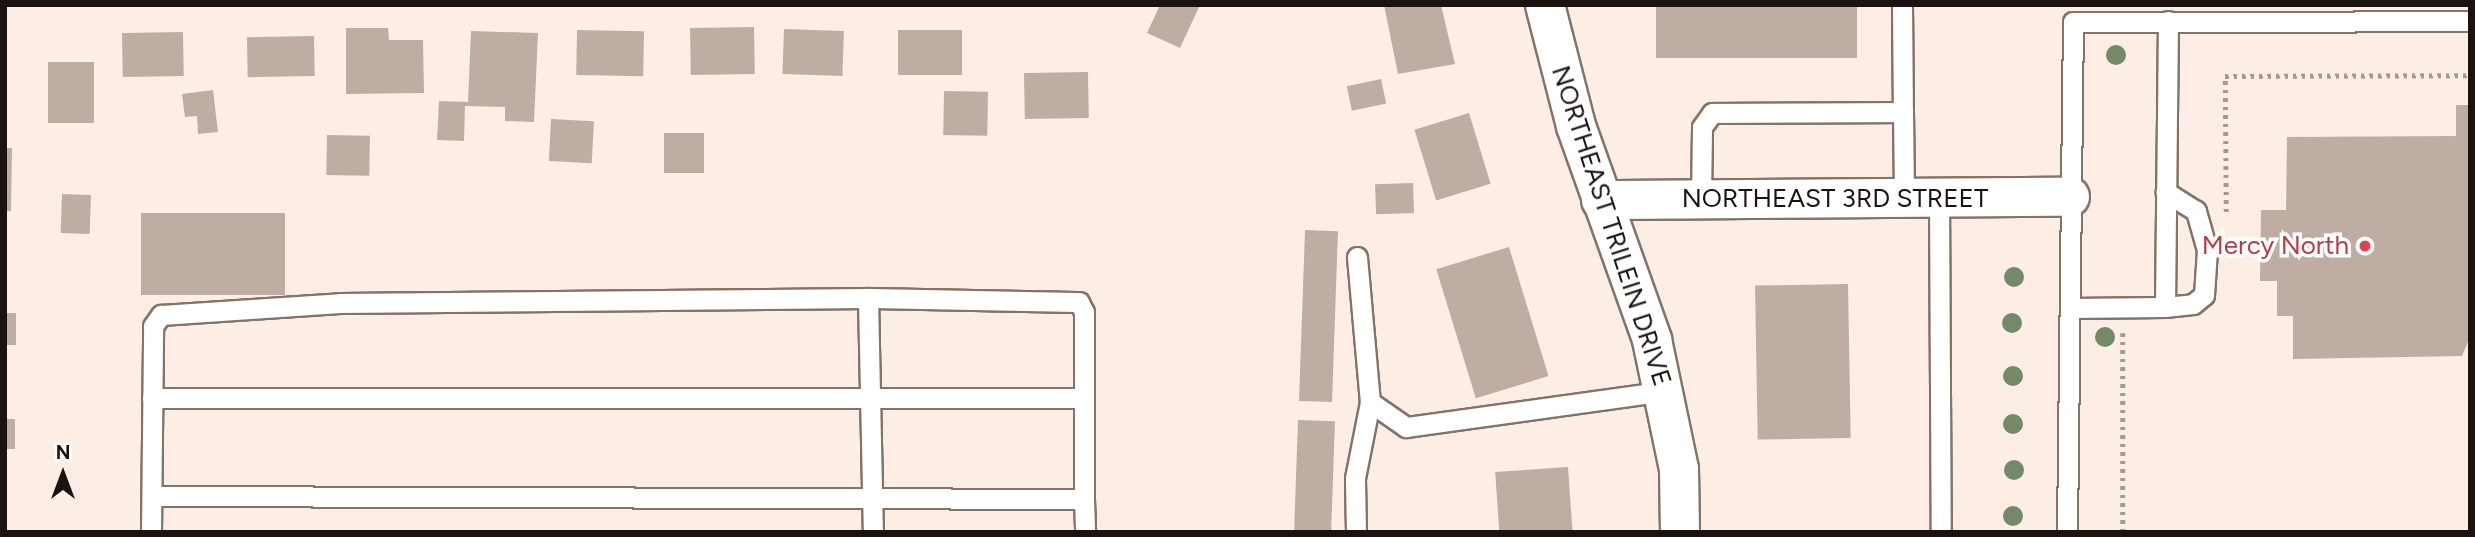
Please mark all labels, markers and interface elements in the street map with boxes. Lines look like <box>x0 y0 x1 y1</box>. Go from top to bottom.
street label: NORTHEAST TRILEIN DRIVE <box>1544 62 1678 390</box>
street label: NORTHEAST 3RD STREET <box>1682 183 1988 215</box>
place label: Mercy North <box>2202 230 2349 262</box>
marker: Mercy North <box>2355 236 2375 256</box>
north arrow <box>28 439 98 509</box>
text: N <box>56 441 70 464</box>

